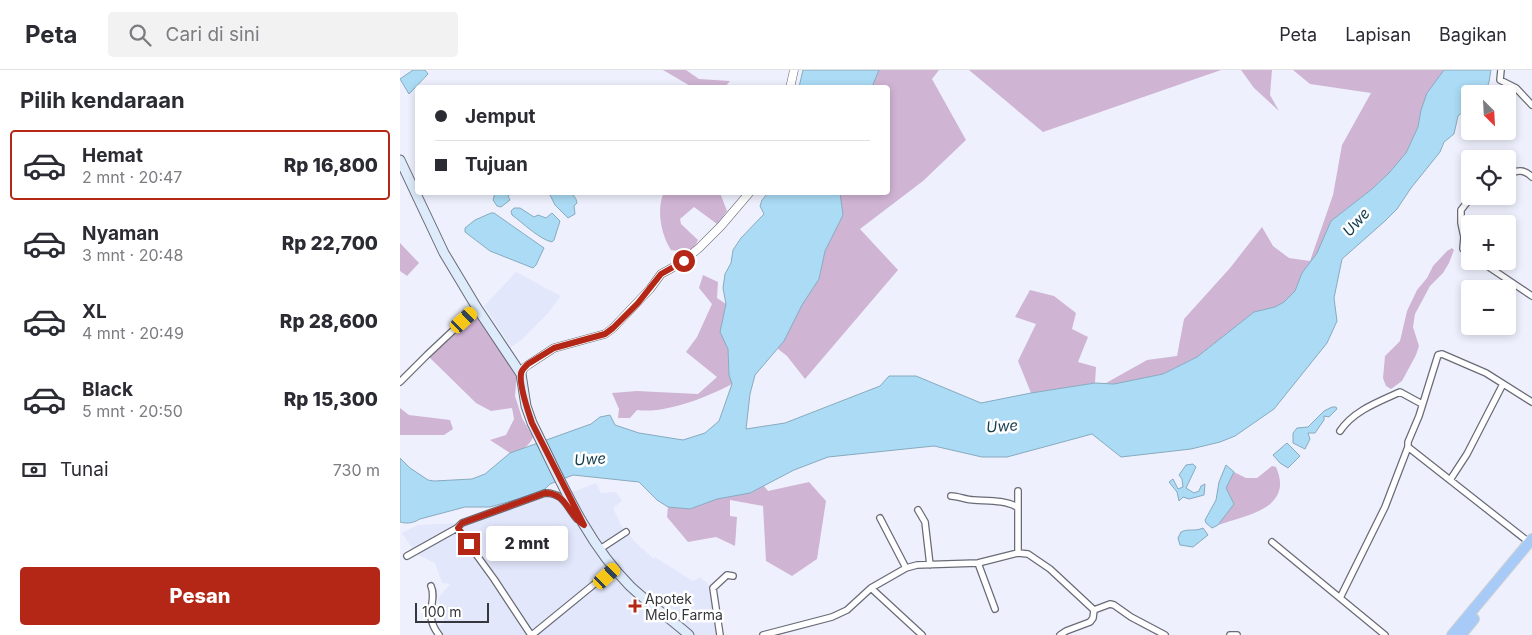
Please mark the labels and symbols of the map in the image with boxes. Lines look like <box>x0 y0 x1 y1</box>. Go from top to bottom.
north arrow <box>1461 85 1516 140</box>
water label: Uwe <box>1338 204 1374 240</box>
route start <box>673 250 695 272</box>
car <box>447 304 480 336</box>
water label: Uwe <box>985 415 1019 437</box>
water label: Uwe <box>573 448 607 470</box>
callout: 2 mnt <box>486 526 569 562</box>
route end <box>458 533 480 555</box>
car <box>590 560 623 592</box>
place label: Apotek Melo Farma <box>645 590 723 623</box>
scale bar <box>415 600 489 623</box>
marker: Apotek Melo Farma <box>629 600 641 612</box>

